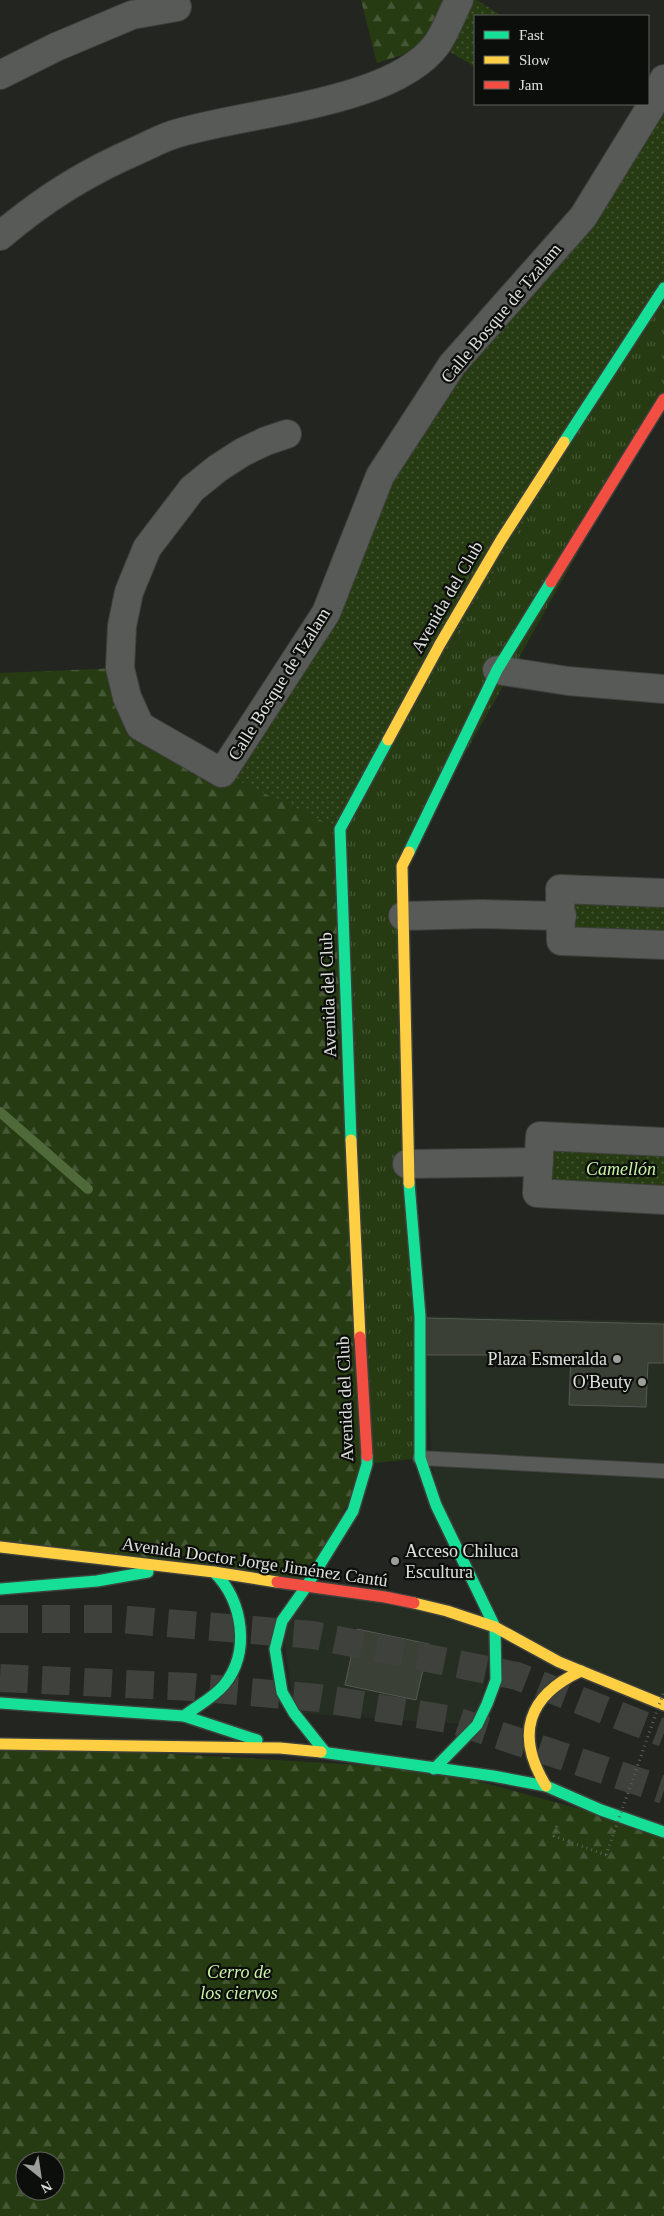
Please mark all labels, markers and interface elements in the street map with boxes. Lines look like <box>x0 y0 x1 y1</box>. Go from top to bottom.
legend <box>474 15 649 105</box>
text: Fast <box>519 27 545 43</box>
text: Slow <box>519 52 550 68</box>
text: Jam <box>519 77 543 93</box>
street label: Calle Bosque de Tzalam <box>437 239 565 387</box>
street label: Avenida del Club <box>407 538 487 656</box>
street label: Calle Bosque de Tzalam <box>224 604 334 764</box>
street label: Avenida del Club <box>316 932 340 1058</box>
park label: Camellón <box>586 1159 656 1179</box>
street label: Avenida del Club <box>333 1336 357 1462</box>
place label: Plaza Esmeralda <box>488 1349 607 1369</box>
marker: Plaza Esmeralda <box>611 1353 623 1365</box>
place label: O'Beuty <box>573 1372 632 1392</box>
marker: O'Beuty <box>636 1376 648 1388</box>
street label: Avenida Doctor Jorge Jiménez Cantú <box>121 1533 389 1591</box>
place label: Acceso Chiluca Escultura <box>405 1541 518 1582</box>
marker: Acceso Chiluca Escultura <box>389 1555 401 1567</box>
park label: Cerro de los ciervos <box>200 1962 278 2003</box>
north arrow <box>15 2151 65 2201</box>
text: N <box>38 2178 54 2196</box>

